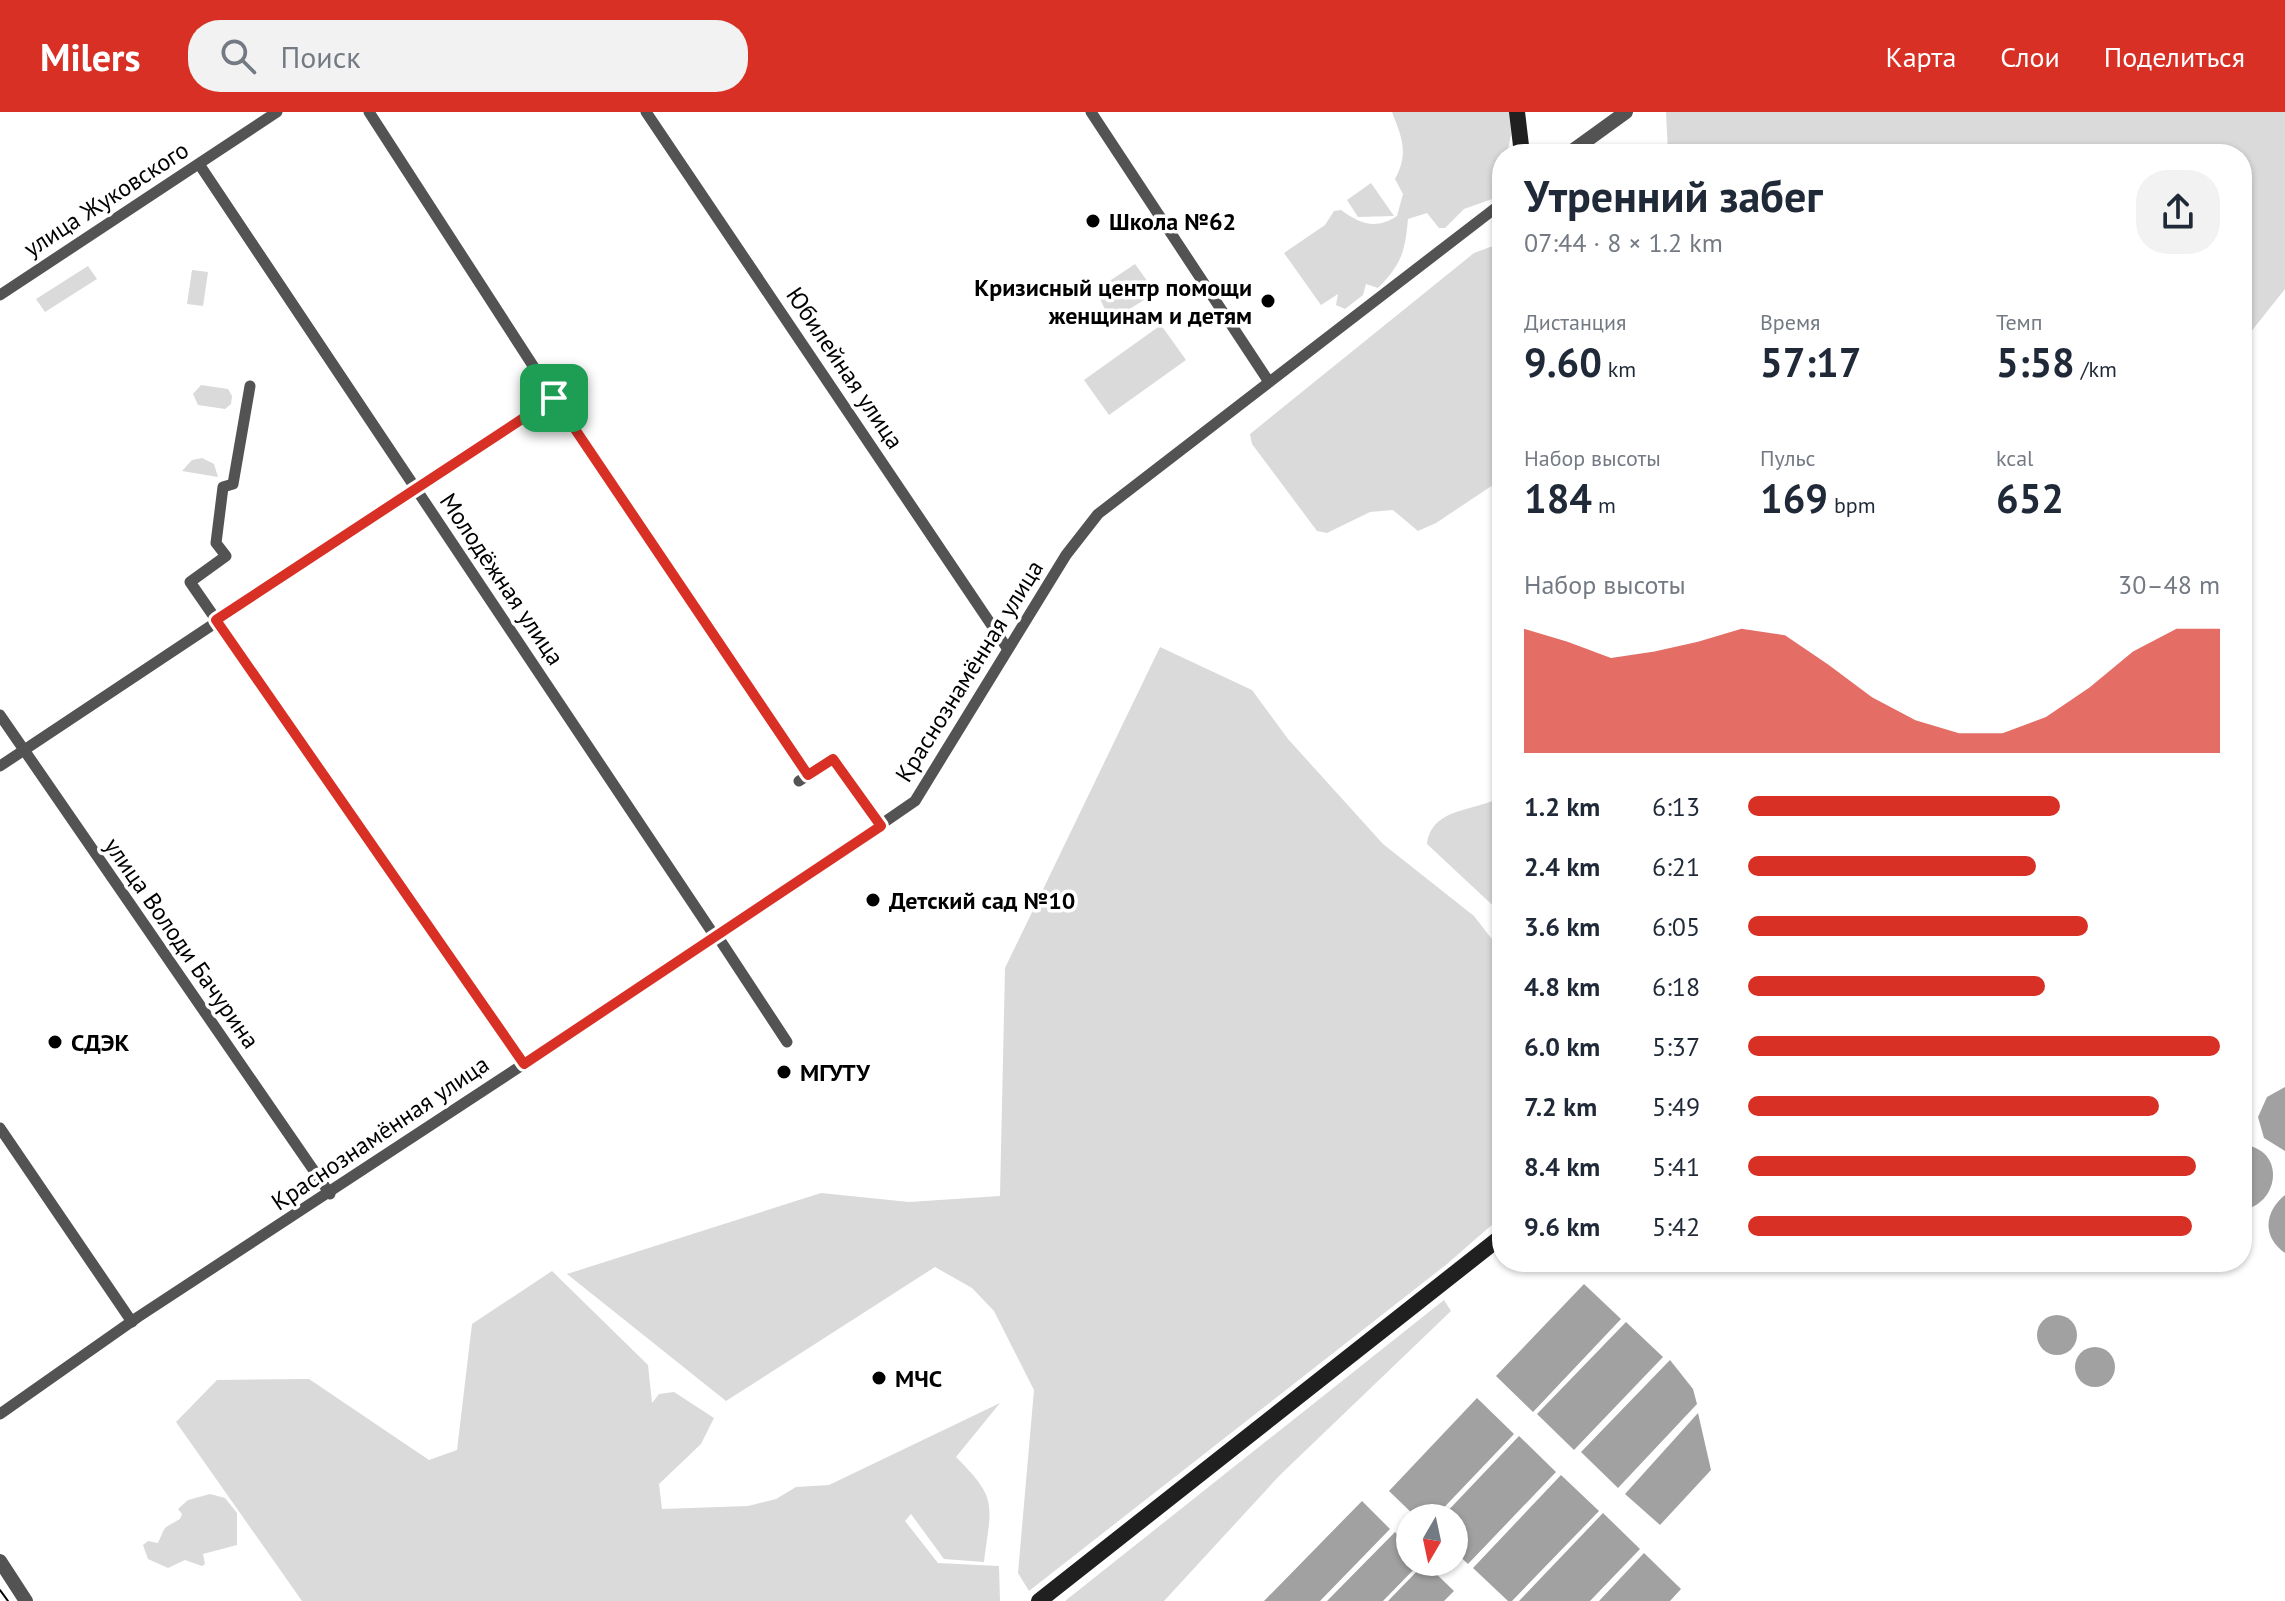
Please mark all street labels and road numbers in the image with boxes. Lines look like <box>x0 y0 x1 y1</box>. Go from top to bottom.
street label: улица Жуковского <box>18 134 194 264</box>
street label: Юбилейная улица <box>779 281 911 455</box>
street label: Молодёжная улица <box>433 487 571 671</box>
street label: Краснознамённая улица <box>888 554 1050 788</box>
street label: улица Володи Бачурина <box>97 832 267 1054</box>
street label: Краснознамённая улица <box>265 1049 495 1217</box>

